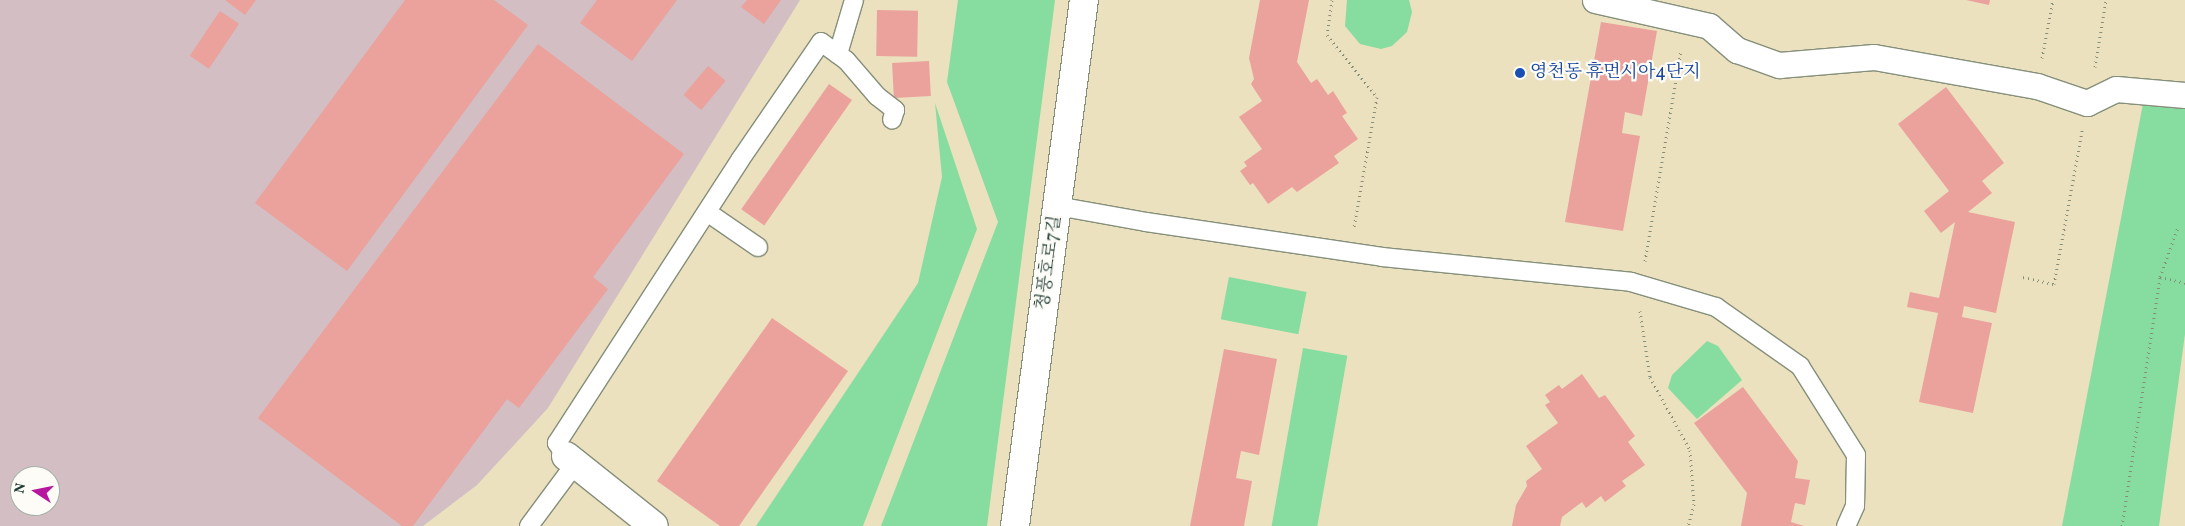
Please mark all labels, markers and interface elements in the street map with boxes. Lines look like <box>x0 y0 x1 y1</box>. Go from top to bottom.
place label: 영천동 휴먼시아4단지 <box>1530 62 1701 84</box>
marker: 영천동 휴먼시아4단지 <box>1514 67 1526 79</box>
street label: 청풍호로7길 <box>1033 214 1067 312</box>
north arrow <box>10 466 60 516</box>
text: N <box>10 481 31 495</box>

